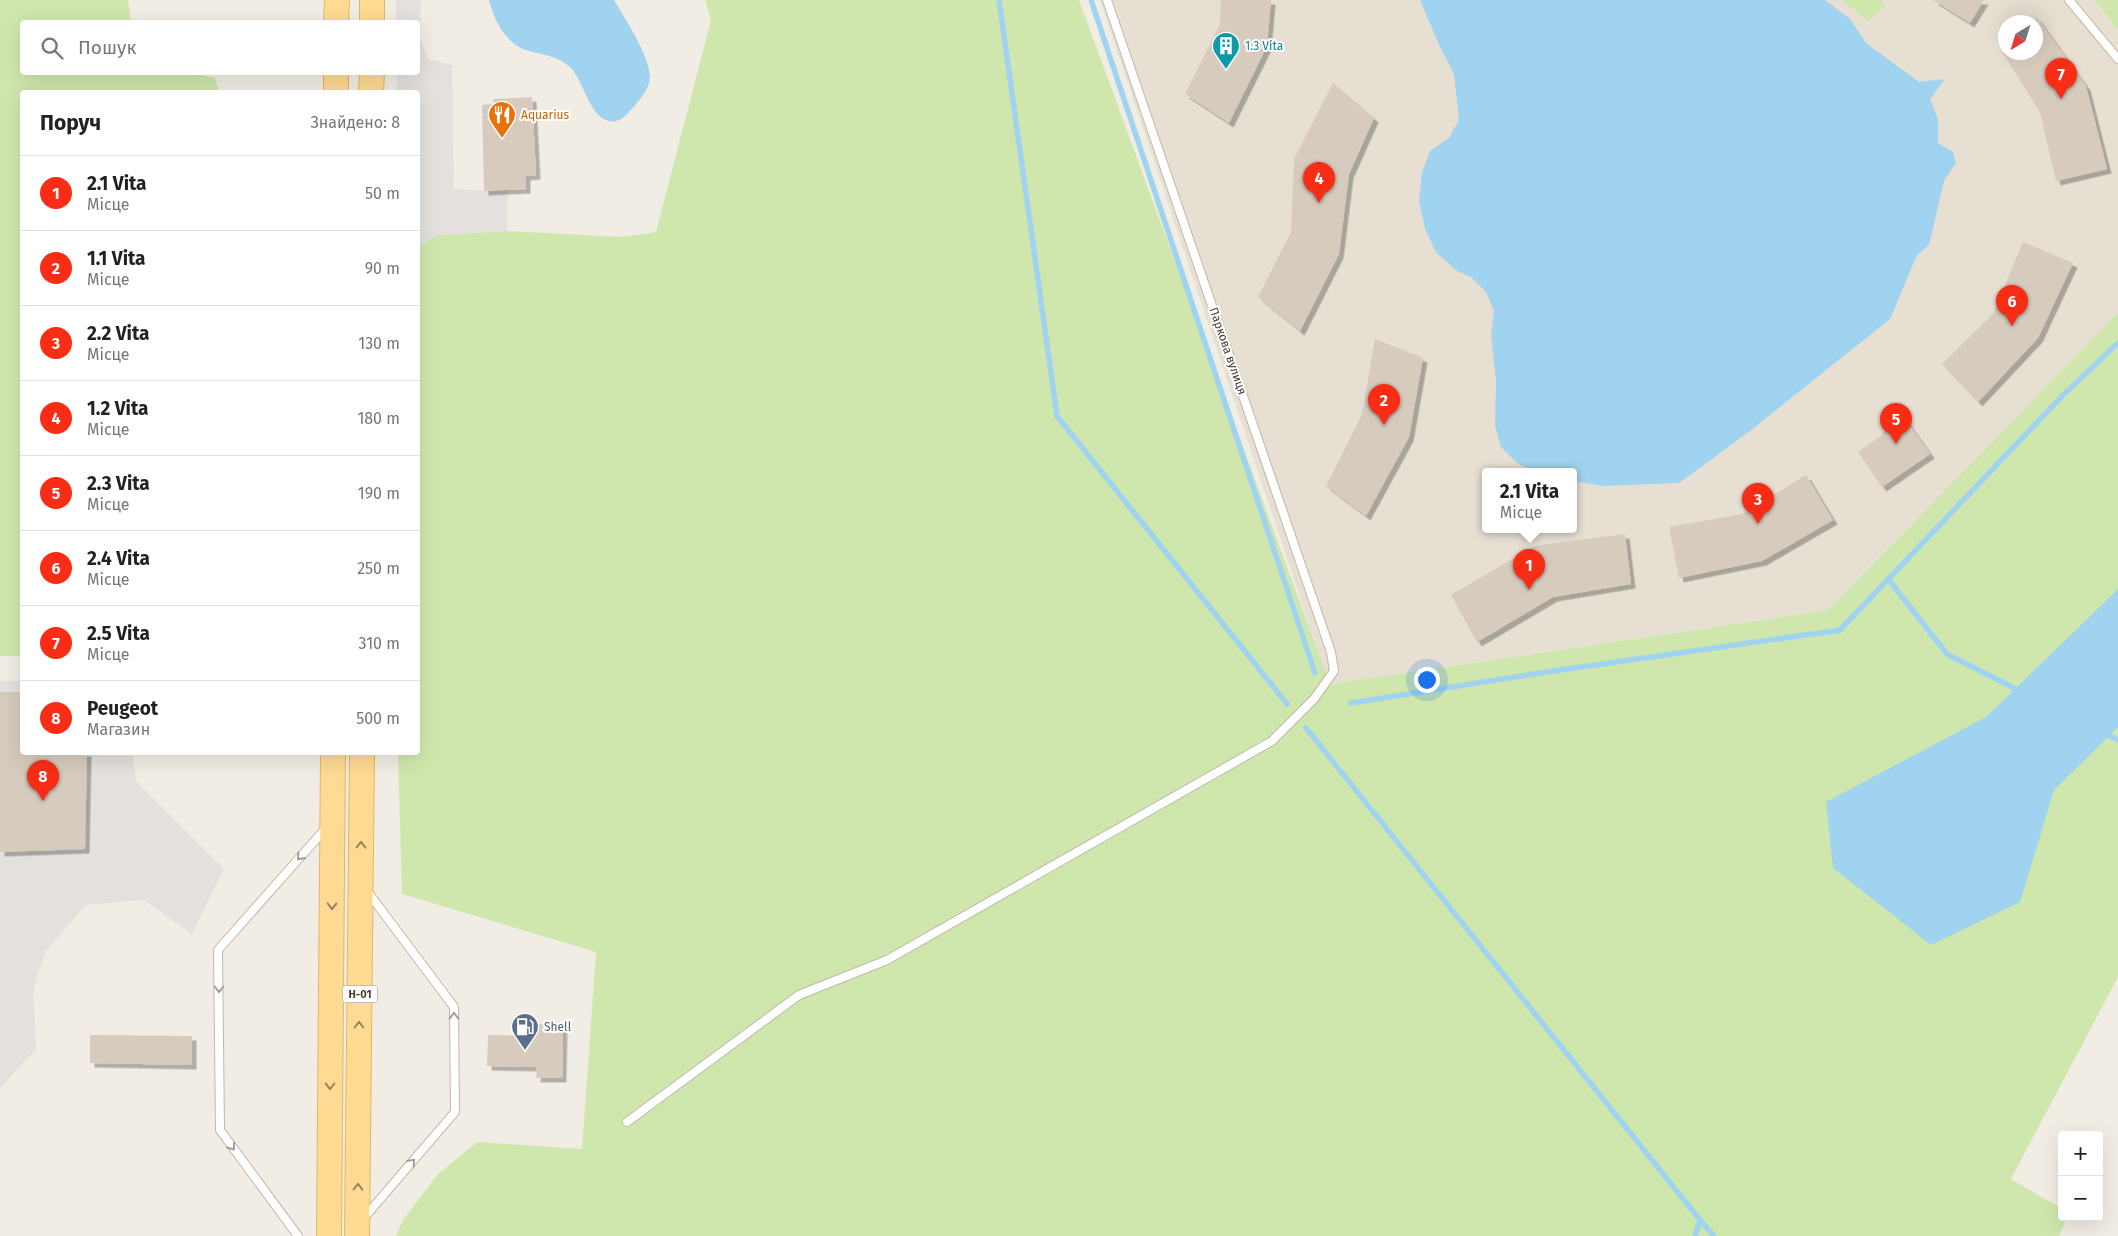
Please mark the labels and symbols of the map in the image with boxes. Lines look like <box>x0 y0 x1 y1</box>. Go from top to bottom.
north arrow <box>1998 15 2043 60</box>
building icon: 1.3 Vita <box>1211 31 1241 70</box>
place label: 1.3 Vita <box>1245 39 1283 53</box>
pin: 7 <box>2045 58 2077 99</box>
restaurant icon: Aquarius <box>487 100 517 139</box>
place label: Aquarius <box>521 108 570 122</box>
pin: 4 <box>1303 162 1335 203</box>
pin: 6 <box>1996 285 2028 326</box>
street label: Паркова вулиця <box>1207 306 1249 396</box>
pin: 2 <box>1368 384 1400 425</box>
pin: 5 <box>1880 403 1912 444</box>
pin: 3 <box>1742 483 1774 524</box>
pin: 1 <box>1513 549 1545 590</box>
your location <box>1414 667 1440 693</box>
pin: 8 <box>27 760 59 801</box>
one-way arrow <box>356 841 366 848</box>
one-way arrow <box>297 852 306 861</box>
one-way arrow <box>327 902 337 910</box>
one-way arrow <box>214 985 224 993</box>
road number: Н-01 <box>342 986 378 1002</box>
one-way arrow <box>449 1012 459 1020</box>
fuel station icon: Shell <box>510 1012 540 1051</box>
place label: Shell <box>544 1020 572 1034</box>
one-way arrow <box>354 1021 365 1029</box>
one-way arrow <box>325 1082 335 1090</box>
one-way arrow <box>226 1141 235 1151</box>
one-way arrow <box>406 1159 415 1168</box>
one-way arrow <box>353 1183 363 1191</box>

